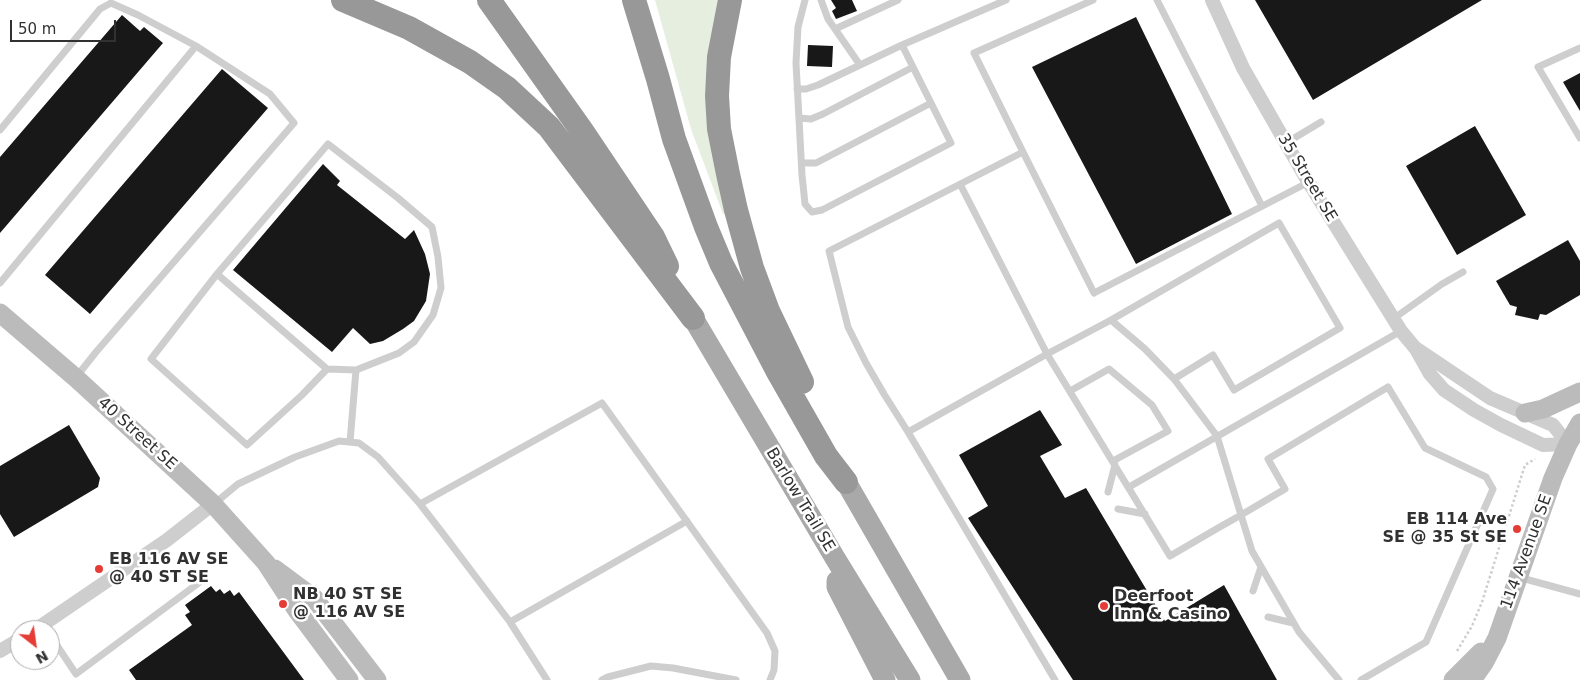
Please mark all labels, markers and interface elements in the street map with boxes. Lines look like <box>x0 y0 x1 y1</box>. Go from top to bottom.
scale bar <box>12 10 119 42</box>
text: 50 m <box>18 20 56 38</box>
street label: 35 Street SE <box>1273 130 1341 226</box>
street label: 40 Street SE <box>94 394 180 474</box>
street label: Barlow Trail SE <box>761 445 839 555</box>
street label: 114 Avenue SE <box>1497 492 1557 612</box>
place label: EB 114 Ave SE @ 35 St SE <box>1382 510 1507 548</box>
marker: EB 114 Ave SE @ 35 St SE <box>1511 523 1523 535</box>
place label: EB 116 AV SE @ 40 ST SE <box>109 550 228 588</box>
marker: EB 116 AV SE @ 40 ST SE <box>93 563 105 575</box>
place label: NB 40 ST SE @ 116 AV SE <box>293 585 405 623</box>
place label: Deerfoot Inn & Casino <box>1114 587 1228 625</box>
marker: NB 40 ST SE @ 116 AV SE <box>277 598 289 610</box>
marker: Deerfoot Inn & Casino <box>1098 600 1110 612</box>
north arrow <box>10 620 60 670</box>
text: N <box>33 647 51 667</box>

